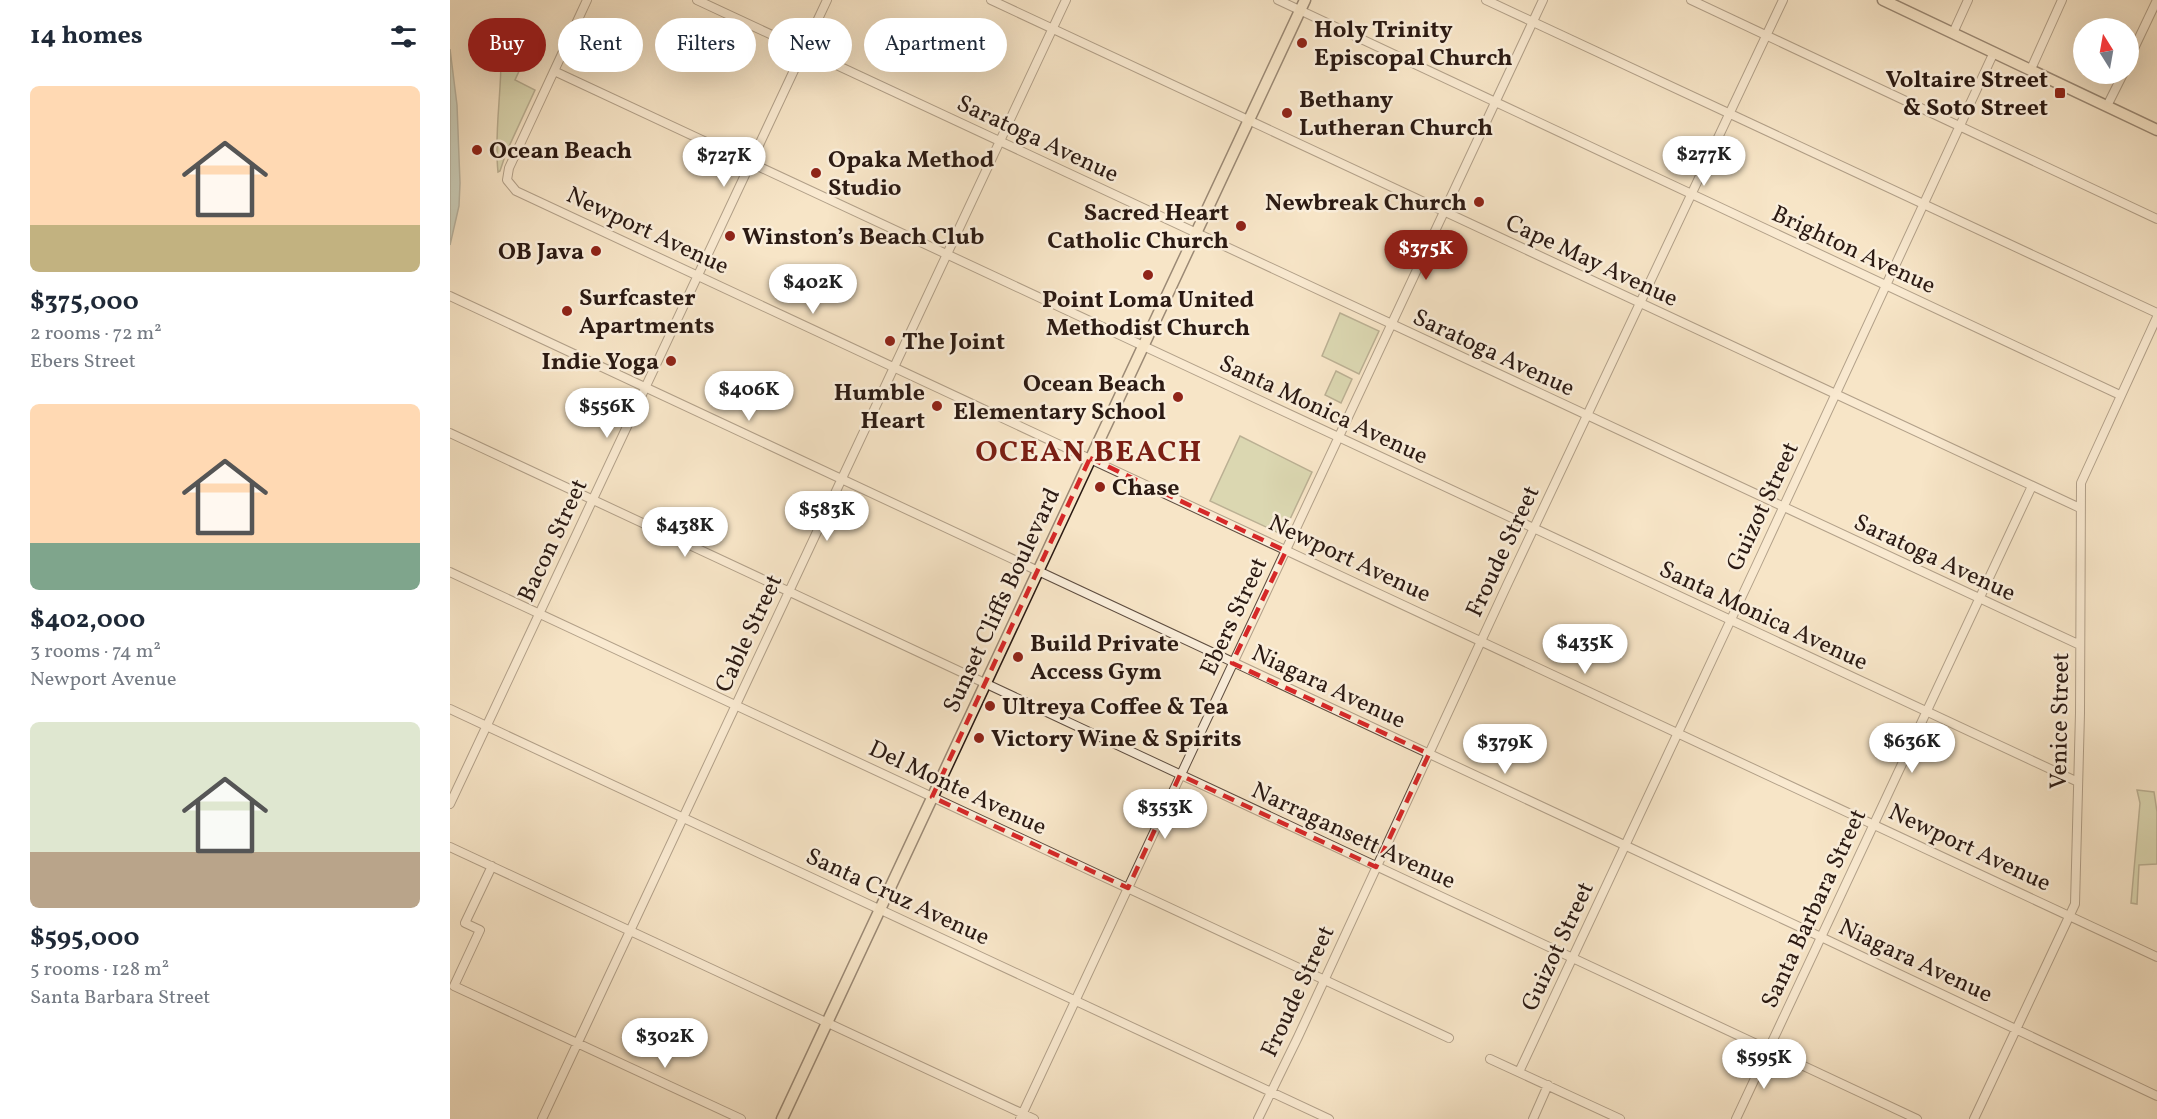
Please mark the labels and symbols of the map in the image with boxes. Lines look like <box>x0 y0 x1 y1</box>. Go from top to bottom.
place label: Holy Trinity Episcopal Church <box>1314 14 1513 76</box>
north arrow <box>2073 18 2139 84</box>
marker: Holy Trinity Episcopal Church <box>1295 36 1309 50</box>
place label: Voltaire Street & Soto Street <box>1885 64 2048 126</box>
place label: Bethany Lutheran Church <box>1299 84 1493 146</box>
marker: Voltaire Street & Soto Street <box>2053 86 2067 100</box>
street label: Saratoga Avenue <box>951 87 1124 192</box>
marker: Bethany Lutheran Church <box>1280 106 1294 120</box>
place label: Ocean Beach <box>489 135 632 169</box>
pin: $277K <box>1662 136 1746 187</box>
pin: $727K <box>682 137 766 188</box>
marker: Ocean Beach <box>470 143 484 157</box>
place label: Opaka Method Studio <box>828 144 995 206</box>
marker: Opaka Method Studio <box>809 166 823 180</box>
street label: Newport Avenue <box>560 179 734 284</box>
place label: Newbreak Church <box>1265 187 1467 221</box>
marker: Newbreak Church <box>1472 195 1486 209</box>
place label: Sacred Heart Catholic Church <box>1047 197 1229 259</box>
street label: Brighton Avenue <box>1766 198 1941 304</box>
street label: Cape May Avenue <box>1499 207 1683 317</box>
marker: Sacred Heart Catholic Church <box>1234 219 1248 233</box>
place label: Winston’s Beach Club <box>742 221 984 255</box>
marker: Winston’s Beach Club <box>723 229 737 243</box>
pin: $375K <box>1384 230 1468 281</box>
place label: OB Java <box>498 236 584 270</box>
marker: OB Java <box>589 244 603 258</box>
pin: $402K <box>771 264 855 315</box>
marker: Point Loma United Methodist Church <box>1141 268 1155 282</box>
place label: Surfcaster Apartments <box>579 282 715 344</box>
place label: Point Loma United Methodist Church <box>1042 284 1254 346</box>
street label: Saratoga Avenue <box>1407 301 1580 406</box>
marker: Surfcaster Apartments <box>560 304 574 318</box>
place label: The Joint <box>902 326 1005 360</box>
marker: The Joint <box>883 334 897 348</box>
place label: Indie Yoga <box>542 346 659 380</box>
street label: Santa Monica Avenue <box>1213 347 1433 474</box>
marker: Indie Yoga <box>664 354 678 368</box>
place label: Ocean Beach Elementary School <box>953 368 1166 430</box>
pin: $406K <box>707 371 791 422</box>
place label: Humble Heart <box>834 377 925 439</box>
pin: $556K <box>565 388 649 439</box>
marker: Ocean Beach Elementary School <box>1171 390 1185 404</box>
marker: Humble Heart <box>930 399 944 413</box>
district label: OCEAN BEACH <box>975 432 1203 474</box>
street label: Guizot Street <box>1719 437 1809 577</box>
place label: Chase <box>1112 472 1180 506</box>
street label: Bacon Street <box>510 474 597 608</box>
marker: Chase <box>1093 480 1107 494</box>
street label: Froude Street <box>1458 480 1549 623</box>
street label: Sunset Cliffs Boulevard <box>936 483 1070 719</box>
pin: $583K <box>785 491 869 542</box>
street label: Saratoga Avenue <box>1848 506 2021 611</box>
pin: $438K <box>643 507 727 558</box>
street label: Newport Avenue <box>1262 507 1436 612</box>
street label: Ebers Street <box>1193 552 1277 682</box>
street label: Santa Monica Avenue <box>1653 553 1873 680</box>
street label: Cable Street <box>708 569 792 698</box>
pin: $435K <box>1543 624 1627 675</box>
place label: Build Private Access Gym <box>1030 628 1179 690</box>
street label: Niagara Avenue <box>1246 637 1411 738</box>
marker: Build Private Access Gym <box>1011 650 1025 664</box>
street label: Venice Street <box>2043 652 2079 790</box>
place label: Ultreya Coffee & Tea <box>1002 691 1229 725</box>
marker: Ultreya Coffee & Tea <box>983 699 997 713</box>
place label: Victory Wine & Spirits <box>991 723 1242 757</box>
pin: $636K <box>1870 723 1954 774</box>
pin: $379K <box>1463 724 1547 775</box>
marker: Victory Wine & Spirits <box>972 731 986 745</box>
street label: Del Monte Avenue <box>863 733 1052 845</box>
street label: Narragansett Avenue <box>1245 775 1461 899</box>
pin: $353K <box>1123 789 1207 840</box>
street label: Newport Avenue <box>1882 796 2056 901</box>
street label: Santa Barbara Street <box>1754 804 1876 1014</box>
street label: Santa Cruz Avenue <box>800 840 995 955</box>
street label: Guizot Street <box>1514 877 1604 1017</box>
street label: Niagara Avenue <box>1833 911 1998 1012</box>
street label: Froude Street <box>1253 920 1344 1063</box>
pin: $302K <box>623 1018 707 1069</box>
pin: $595K <box>1722 1039 1806 1090</box>

